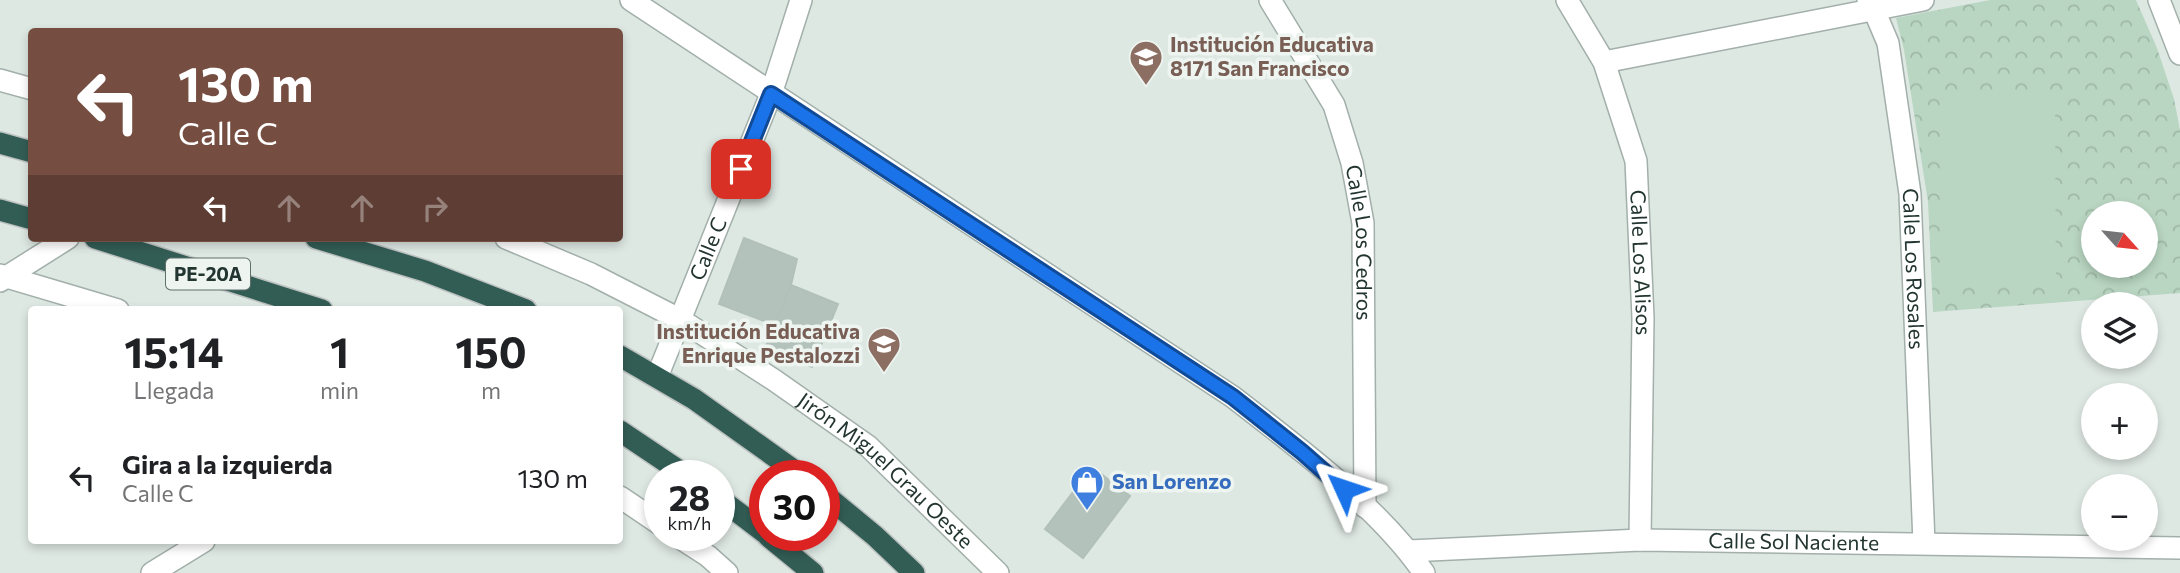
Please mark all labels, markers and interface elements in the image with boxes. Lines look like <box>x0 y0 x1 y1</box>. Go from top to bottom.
place label: Institución Educativa 8171 San Francisco <box>1170 31 1374 80</box>
school or university icon: Institución Educativa 8171 San Francisco <box>1127 38 1165 87</box>
text: 130 m <box>178 52 313 112</box>
icon: left <box>63 56 154 147</box>
text: Calle C <box>178 112 278 152</box>
pin <box>711 139 771 199</box>
icon: arrive <box>722 150 760 188</box>
street label: Calle Los Cedros <box>1342 162 1378 321</box>
street label: Calle Los Rosales <box>1899 188 1930 350</box>
icon: left <box>197 189 235 227</box>
icon: ahead <box>270 189 308 227</box>
icon: ahead <box>343 189 381 227</box>
icon: right <box>416 189 454 227</box>
street label: Calle Los Alisos <box>1626 189 1657 336</box>
north arrow <box>2081 201 2158 278</box>
map controls <box>2081 201 2158 551</box>
street label: Calle C <box>683 213 731 284</box>
road number: PE-20A <box>166 258 250 290</box>
button: layers <box>2081 292 2158 369</box>
place label: Institución Educativa Enrique Pestalozzi <box>656 318 860 367</box>
text: 15:14 <box>124 325 224 377</box>
text: 1 <box>330 325 349 377</box>
text: 150 <box>455 325 527 377</box>
school or university icon: Institución Educativa Enrique Pestalozzi <box>865 325 903 374</box>
text: Llegada <box>134 376 214 404</box>
text: min <box>320 376 359 404</box>
text: m <box>481 376 501 404</box>
button: + <box>2081 383 2158 460</box>
street label: Jirón Miguel Grau Oeste <box>793 387 979 553</box>
text: Gira a la izquierda <box>122 448 333 479</box>
position arrow <box>1307 452 1381 526</box>
icon: left <box>63 459 101 497</box>
speed limit sign: 30 <box>749 460 840 551</box>
text: 130 m <box>517 462 588 493</box>
shop icon: San Lorenzo <box>1068 463 1106 512</box>
place label: San Lorenzo <box>1112 468 1231 493</box>
button: − <box>2081 474 2158 551</box>
text: 28 <box>669 475 710 518</box>
text: Calle C <box>122 479 194 507</box>
text: km/h <box>668 512 711 534</box>
street label: Calle Sol Naciente <box>1708 527 1879 555</box>

